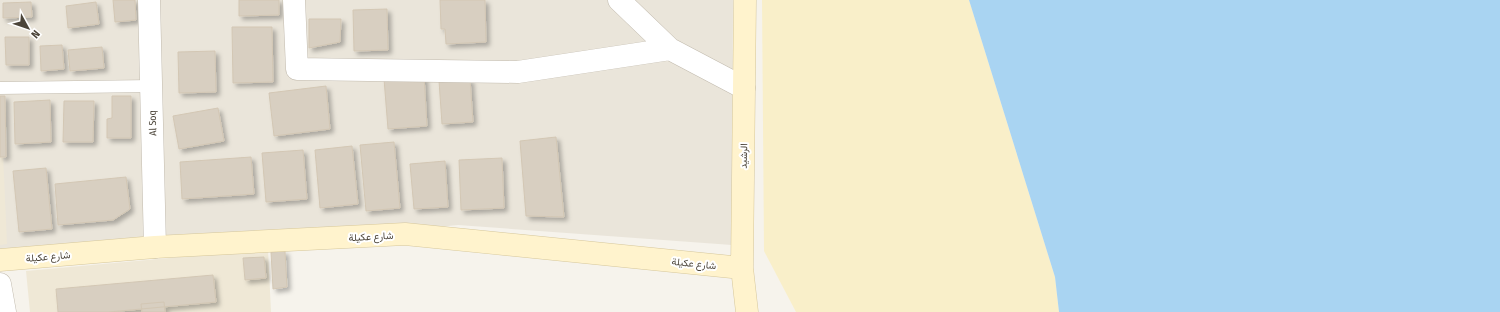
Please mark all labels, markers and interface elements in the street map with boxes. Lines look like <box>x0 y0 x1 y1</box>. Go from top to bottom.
north arrow <box>8 8 48 48</box>
text: N <box>28 27 42 41</box>
street label: Al Soq <box>147 110 159 136</box>
street label: الرشيد <box>738 143 750 169</box>
street label: شارع عكيلة <box>348 230 394 244</box>
street label: شارع عكيلة <box>25 249 71 265</box>
street label: شارع عكيلة <box>671 256 717 272</box>

